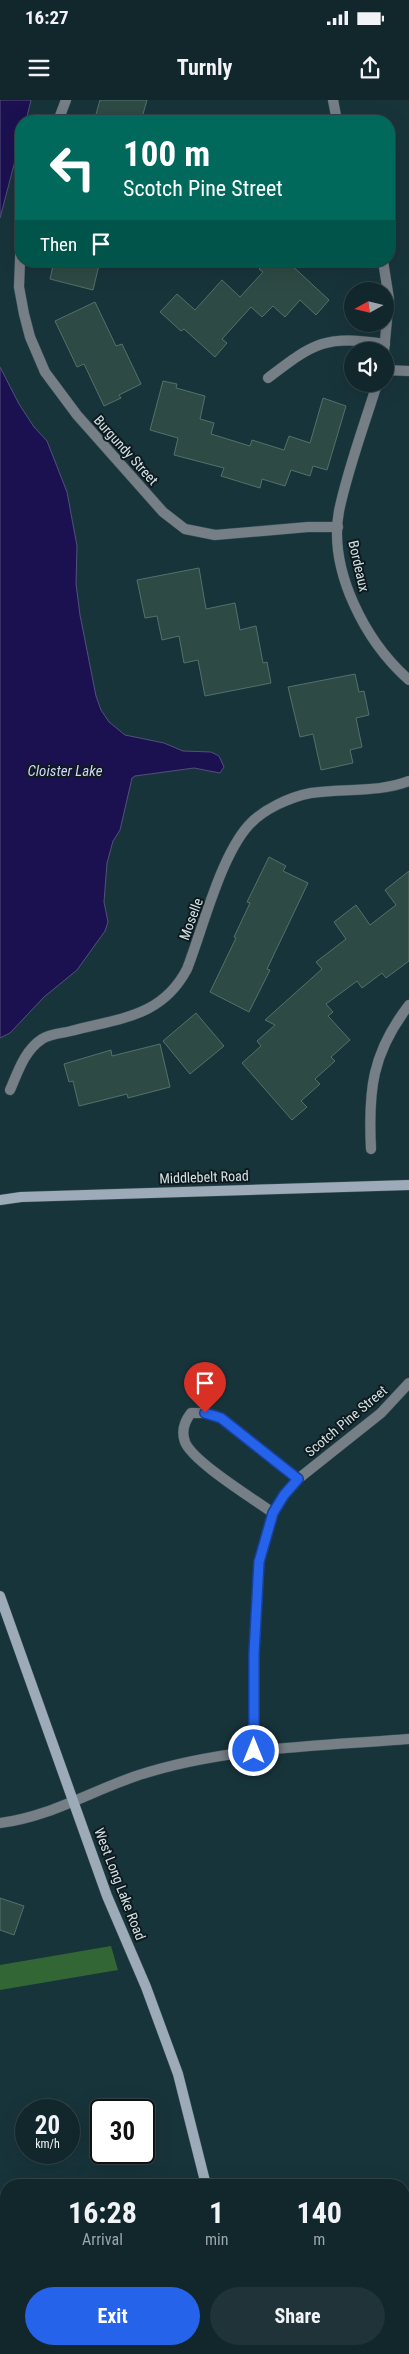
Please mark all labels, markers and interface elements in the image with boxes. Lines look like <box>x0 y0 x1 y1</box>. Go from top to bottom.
text: 16:27 <box>25 6 69 29</box>
icon: menu <box>25 54 53 82</box>
icon: share <box>356 54 384 82</box>
text: Turnly <box>177 55 232 80</box>
text: 100 m <box>123 134 210 175</box>
icon: left <box>40 135 105 200</box>
text: Scotch Pine Street <box>123 176 283 201</box>
icon: arrive <box>87 230 115 258</box>
text: Then <box>40 233 77 256</box>
north arrow <box>344 282 394 332</box>
map controls <box>344 282 394 392</box>
button: sound <box>344 342 394 392</box>
street label: Burgundy Street <box>91 412 161 488</box>
street label: Bordeaux <box>345 539 373 593</box>
water label: Cloister Lake <box>28 762 103 780</box>
street label: Moselle <box>176 895 206 942</box>
street label: Middlebelt Road <box>159 1167 249 1187</box>
pin <box>184 1362 226 1413</box>
icon: arrive <box>191 1369 219 1397</box>
street label: Scotch Pine Street <box>302 1382 390 1460</box>
position arrow <box>227 1724 279 1776</box>
street label: West Long Lake Road <box>91 1826 149 1942</box>
speed limit sign: 30 <box>90 2099 155 2164</box>
text: 20 <box>35 2111 60 2140</box>
text: km/h <box>35 2137 60 2151</box>
text: 16:28 <box>68 2195 137 2230</box>
text: 1 <box>209 2195 224 2230</box>
text: 140 <box>296 2195 342 2230</box>
text: Arrival <box>82 2230 123 2249</box>
text: min <box>205 2230 228 2249</box>
text: m <box>313 2230 325 2249</box>
button: Exit <box>25 2287 200 2345</box>
button: Share <box>210 2287 385 2345</box>

